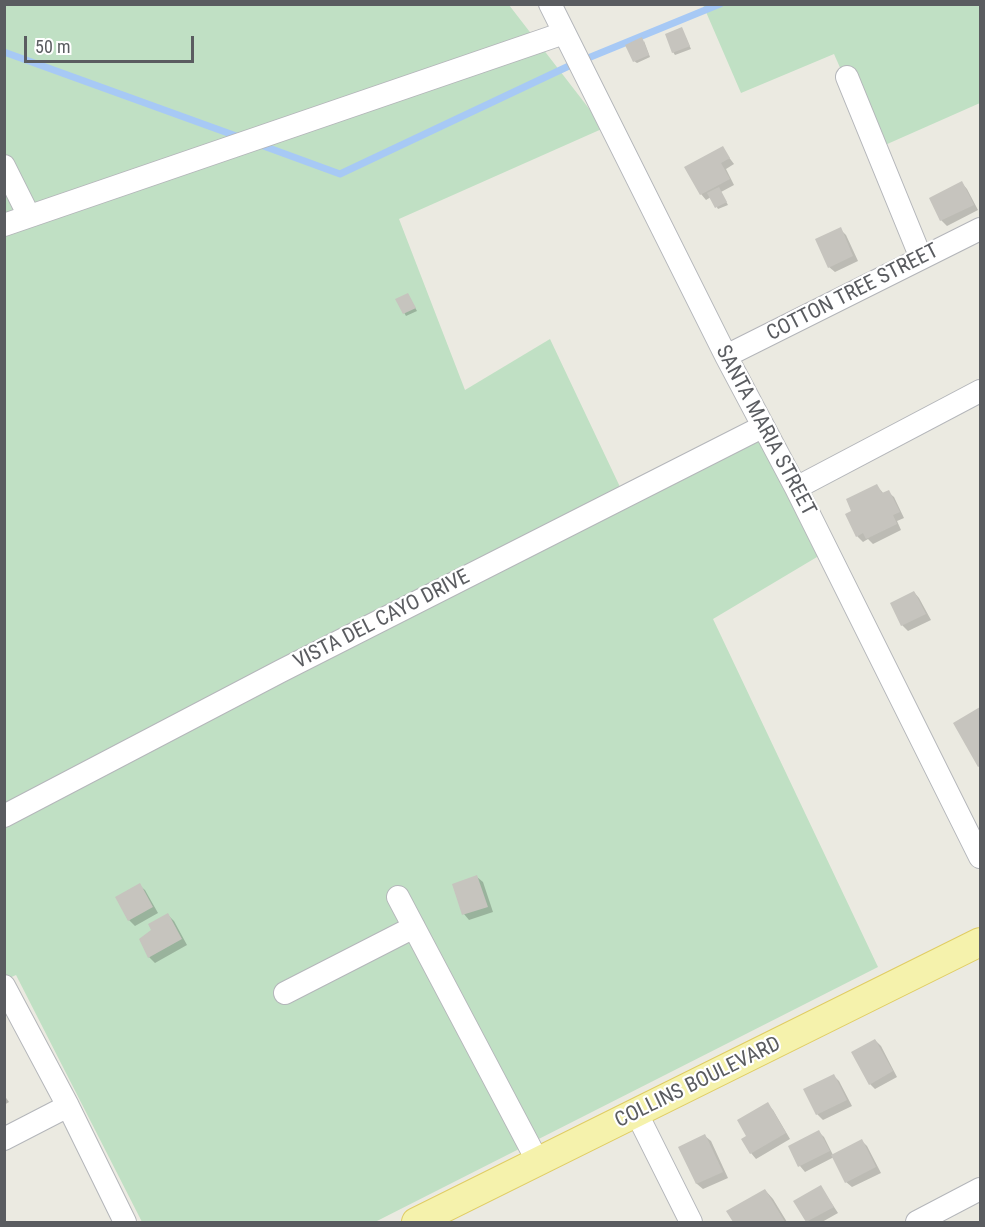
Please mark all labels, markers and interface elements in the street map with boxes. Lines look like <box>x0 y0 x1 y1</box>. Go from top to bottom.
scale bar <box>27 24 196 62</box>
text: 50 m <box>35 36 70 57</box>
street label: COTTON TREE STREET <box>763 239 943 347</box>
street label: SANTA MARIA STREET <box>709 341 821 521</box>
street label: VISTA DEL CAYO DRIVE <box>290 565 474 675</box>
street label: COLLINS BOULEVARD <box>611 1032 785 1134</box>

